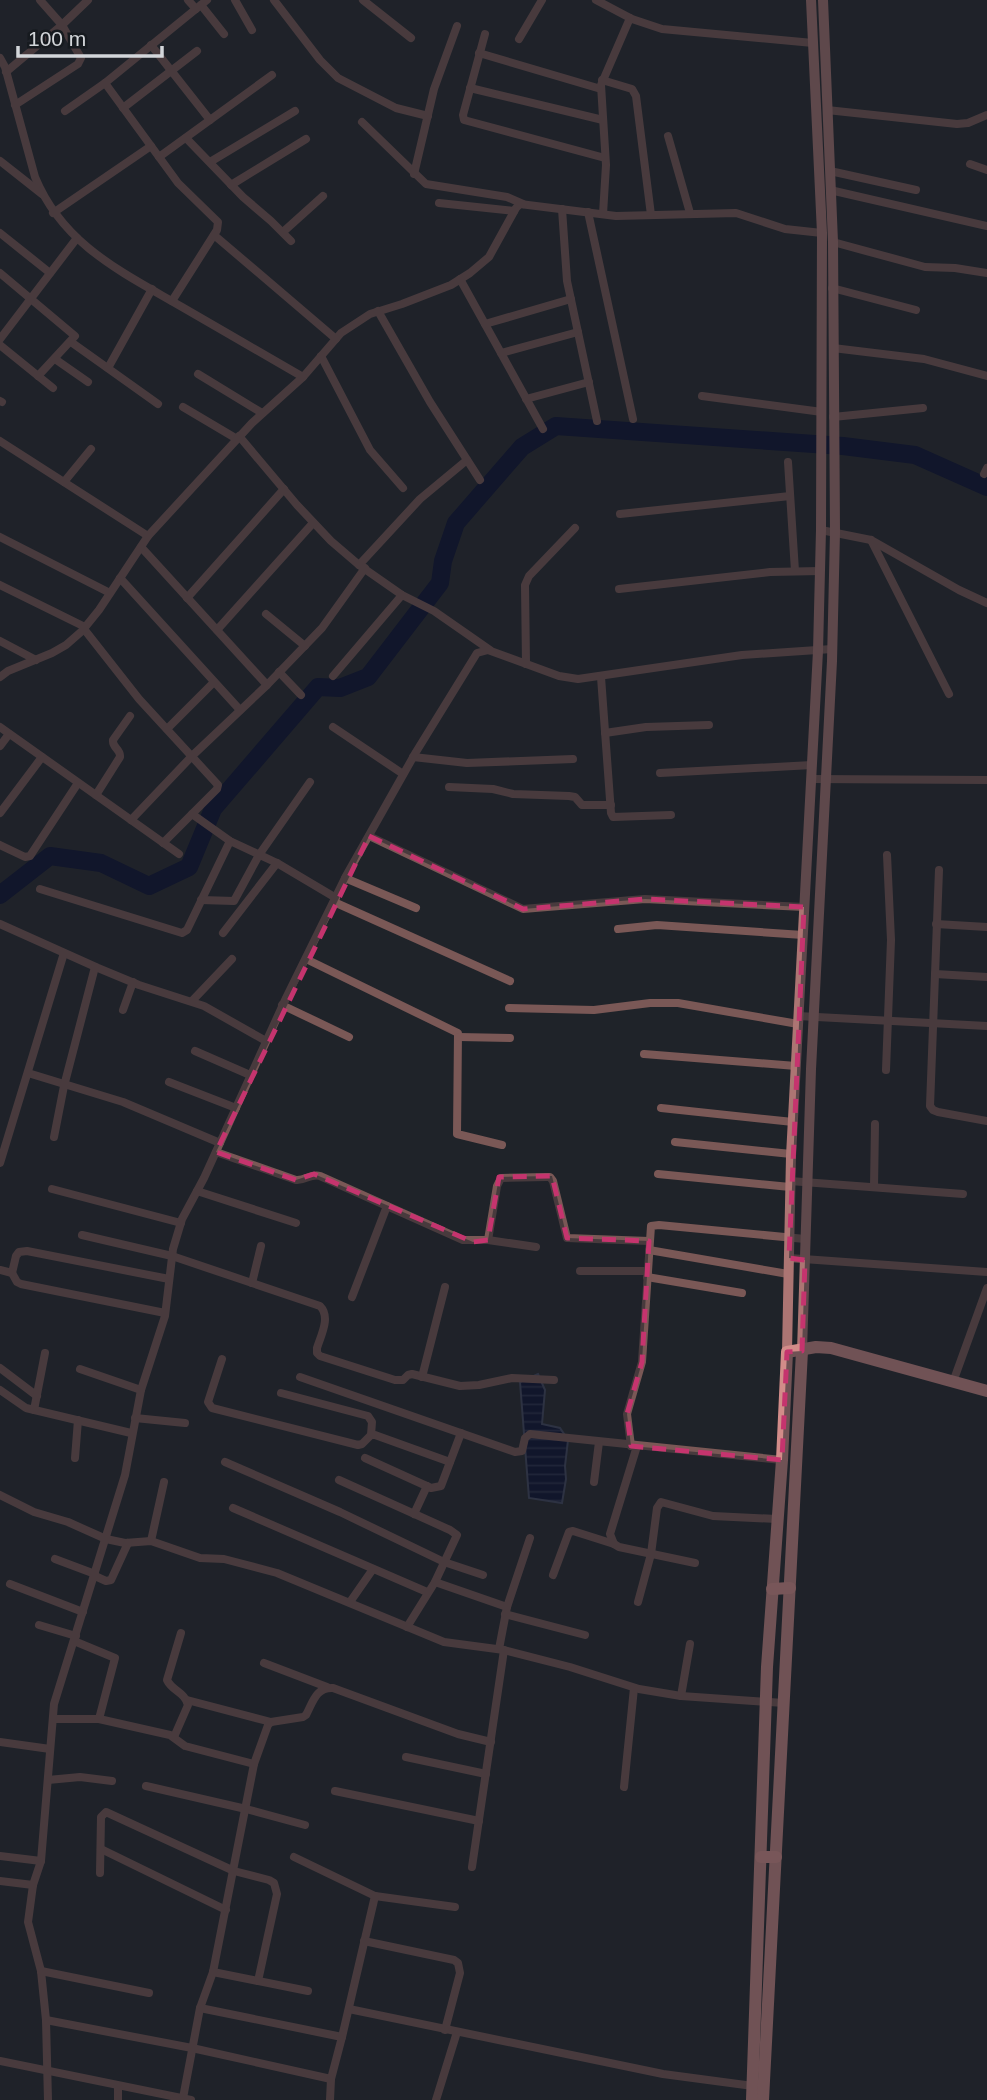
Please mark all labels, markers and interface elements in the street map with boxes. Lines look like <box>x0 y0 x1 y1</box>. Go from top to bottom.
scale bar <box>18 14 161 58</box>
text: 100 m <box>28 27 86 50</box>

